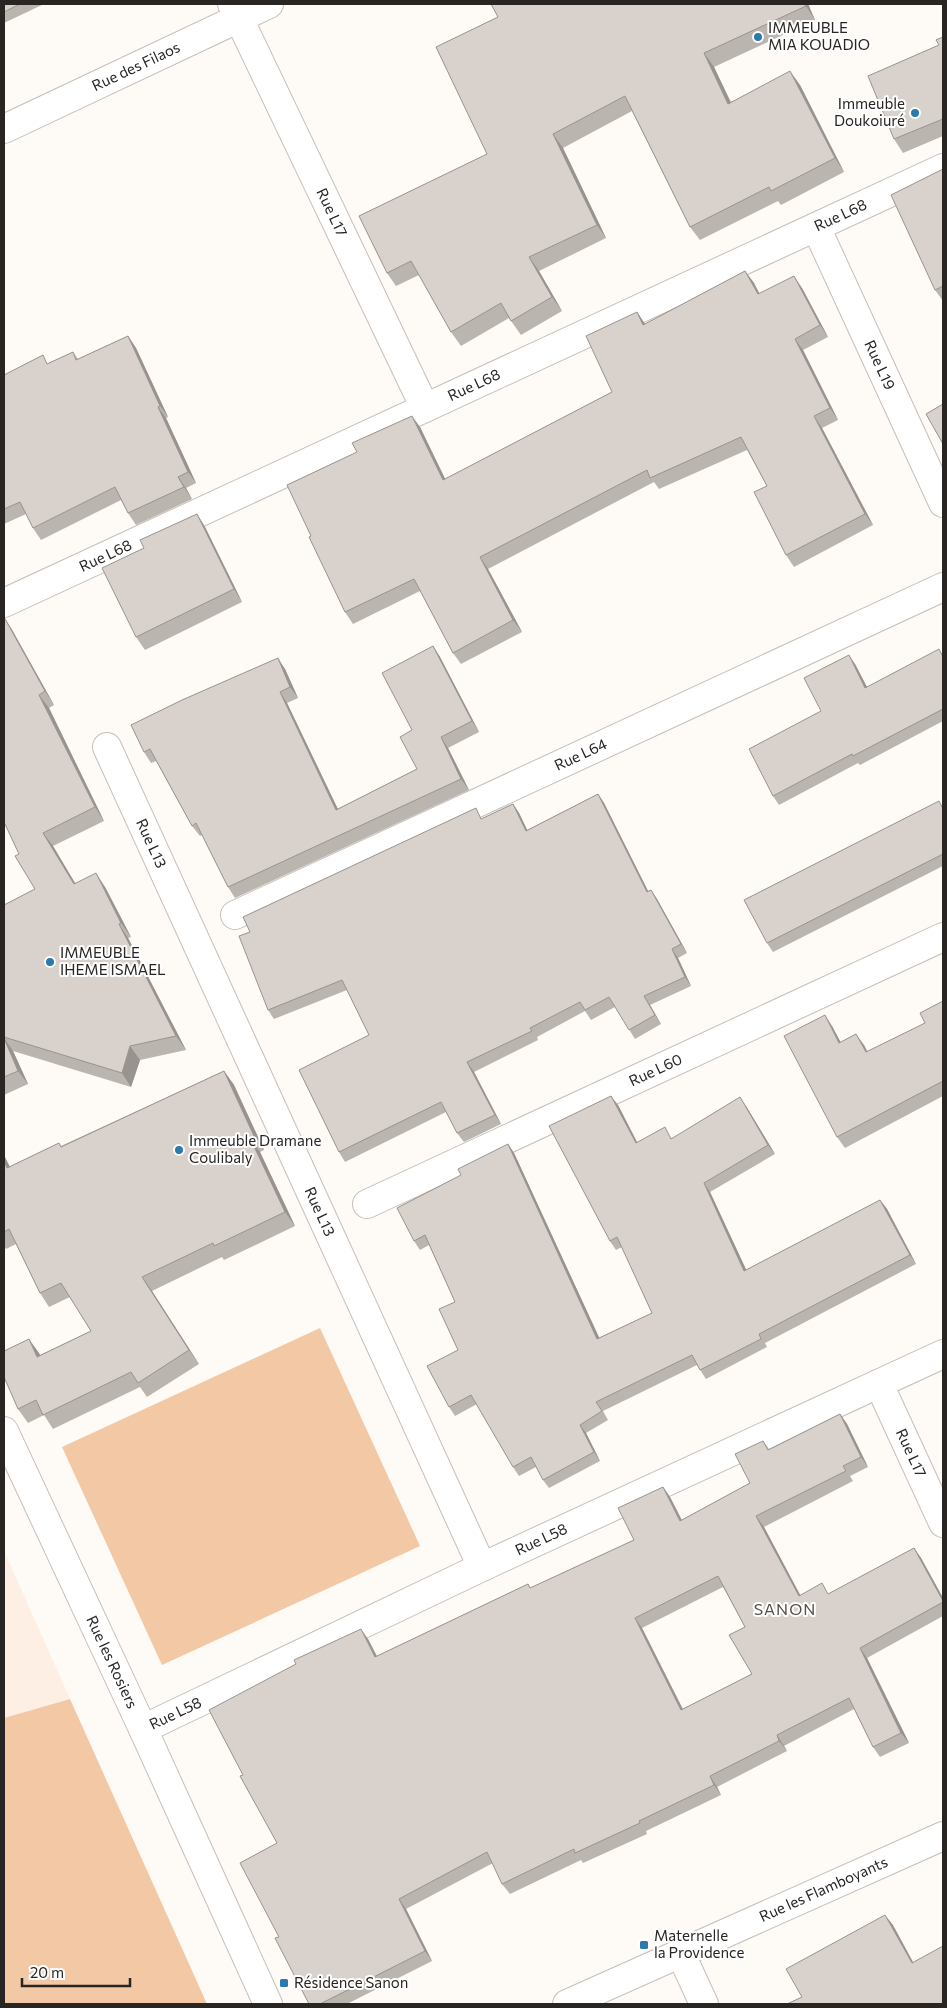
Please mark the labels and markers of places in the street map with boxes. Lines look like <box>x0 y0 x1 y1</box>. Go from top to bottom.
place label: IMMEUBLE MIA KOUADIO <box>768 18 870 53</box>
marker: IMMEUBLE MIA KOUADIO <box>752 31 764 43</box>
place label: Immeuble Doukoiuré <box>834 94 905 129</box>
marker: Immeuble Doukoiuré <box>909 107 921 119</box>
place label: IMMEUBLE IHEME ISMAEL <box>60 943 166 978</box>
marker: IMMEUBLE IHEME ISMAEL <box>44 956 56 968</box>
place label: Immeuble Dramane Coulibaly <box>189 1131 321 1166</box>
marker: Immeuble Dramane Coulibaly <box>173 1144 185 1156</box>
place label: Maternelle la Providence <box>654 1926 745 1961</box>
marker: Maternelle la Providence <box>638 1939 650 1951</box>
place label: Résidence Sanon <box>294 1973 408 1991</box>
marker: Résidence Sanon <box>278 1977 290 1989</box>

